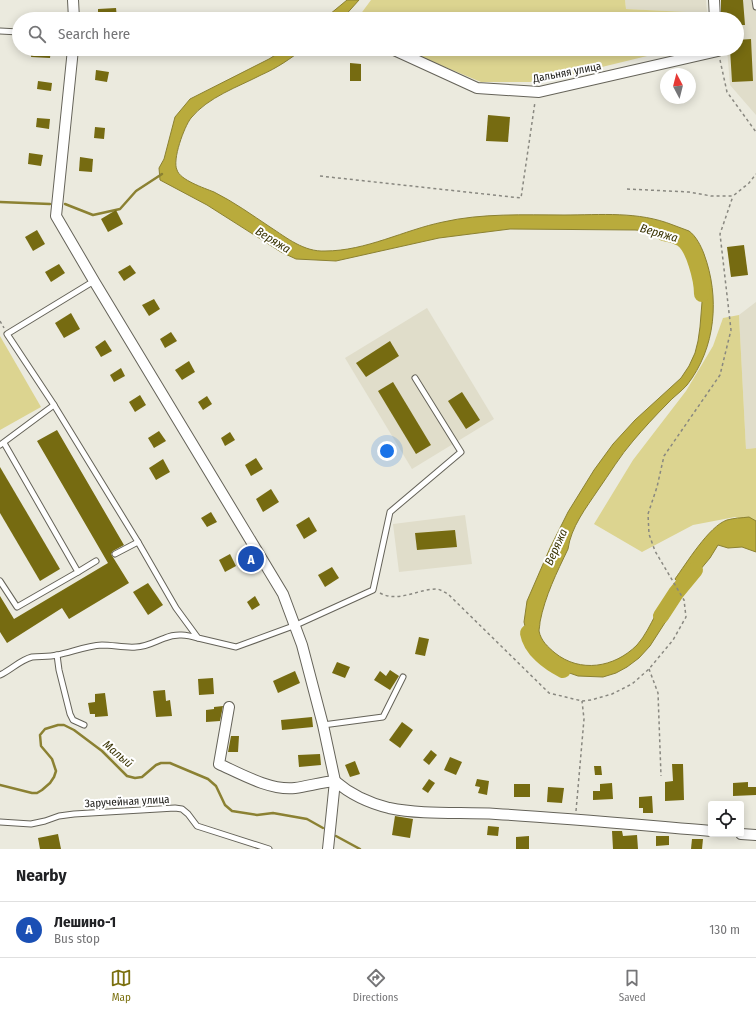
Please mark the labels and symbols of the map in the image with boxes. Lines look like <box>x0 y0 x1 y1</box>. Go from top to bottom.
street label: Дальняя улица <box>531 60 602 86</box>
north arrow <box>660 68 696 104</box>
water label: Веряжа <box>638 221 680 245</box>
water label: Веряжа <box>253 224 293 256</box>
your location <box>377 441 397 461</box>
water label: Веряжа <box>542 526 570 568</box>
pin: A <box>238 544 264 574</box>
water label: Малый <box>100 737 136 771</box>
street label: Заручейная улица <box>84 793 170 810</box>

